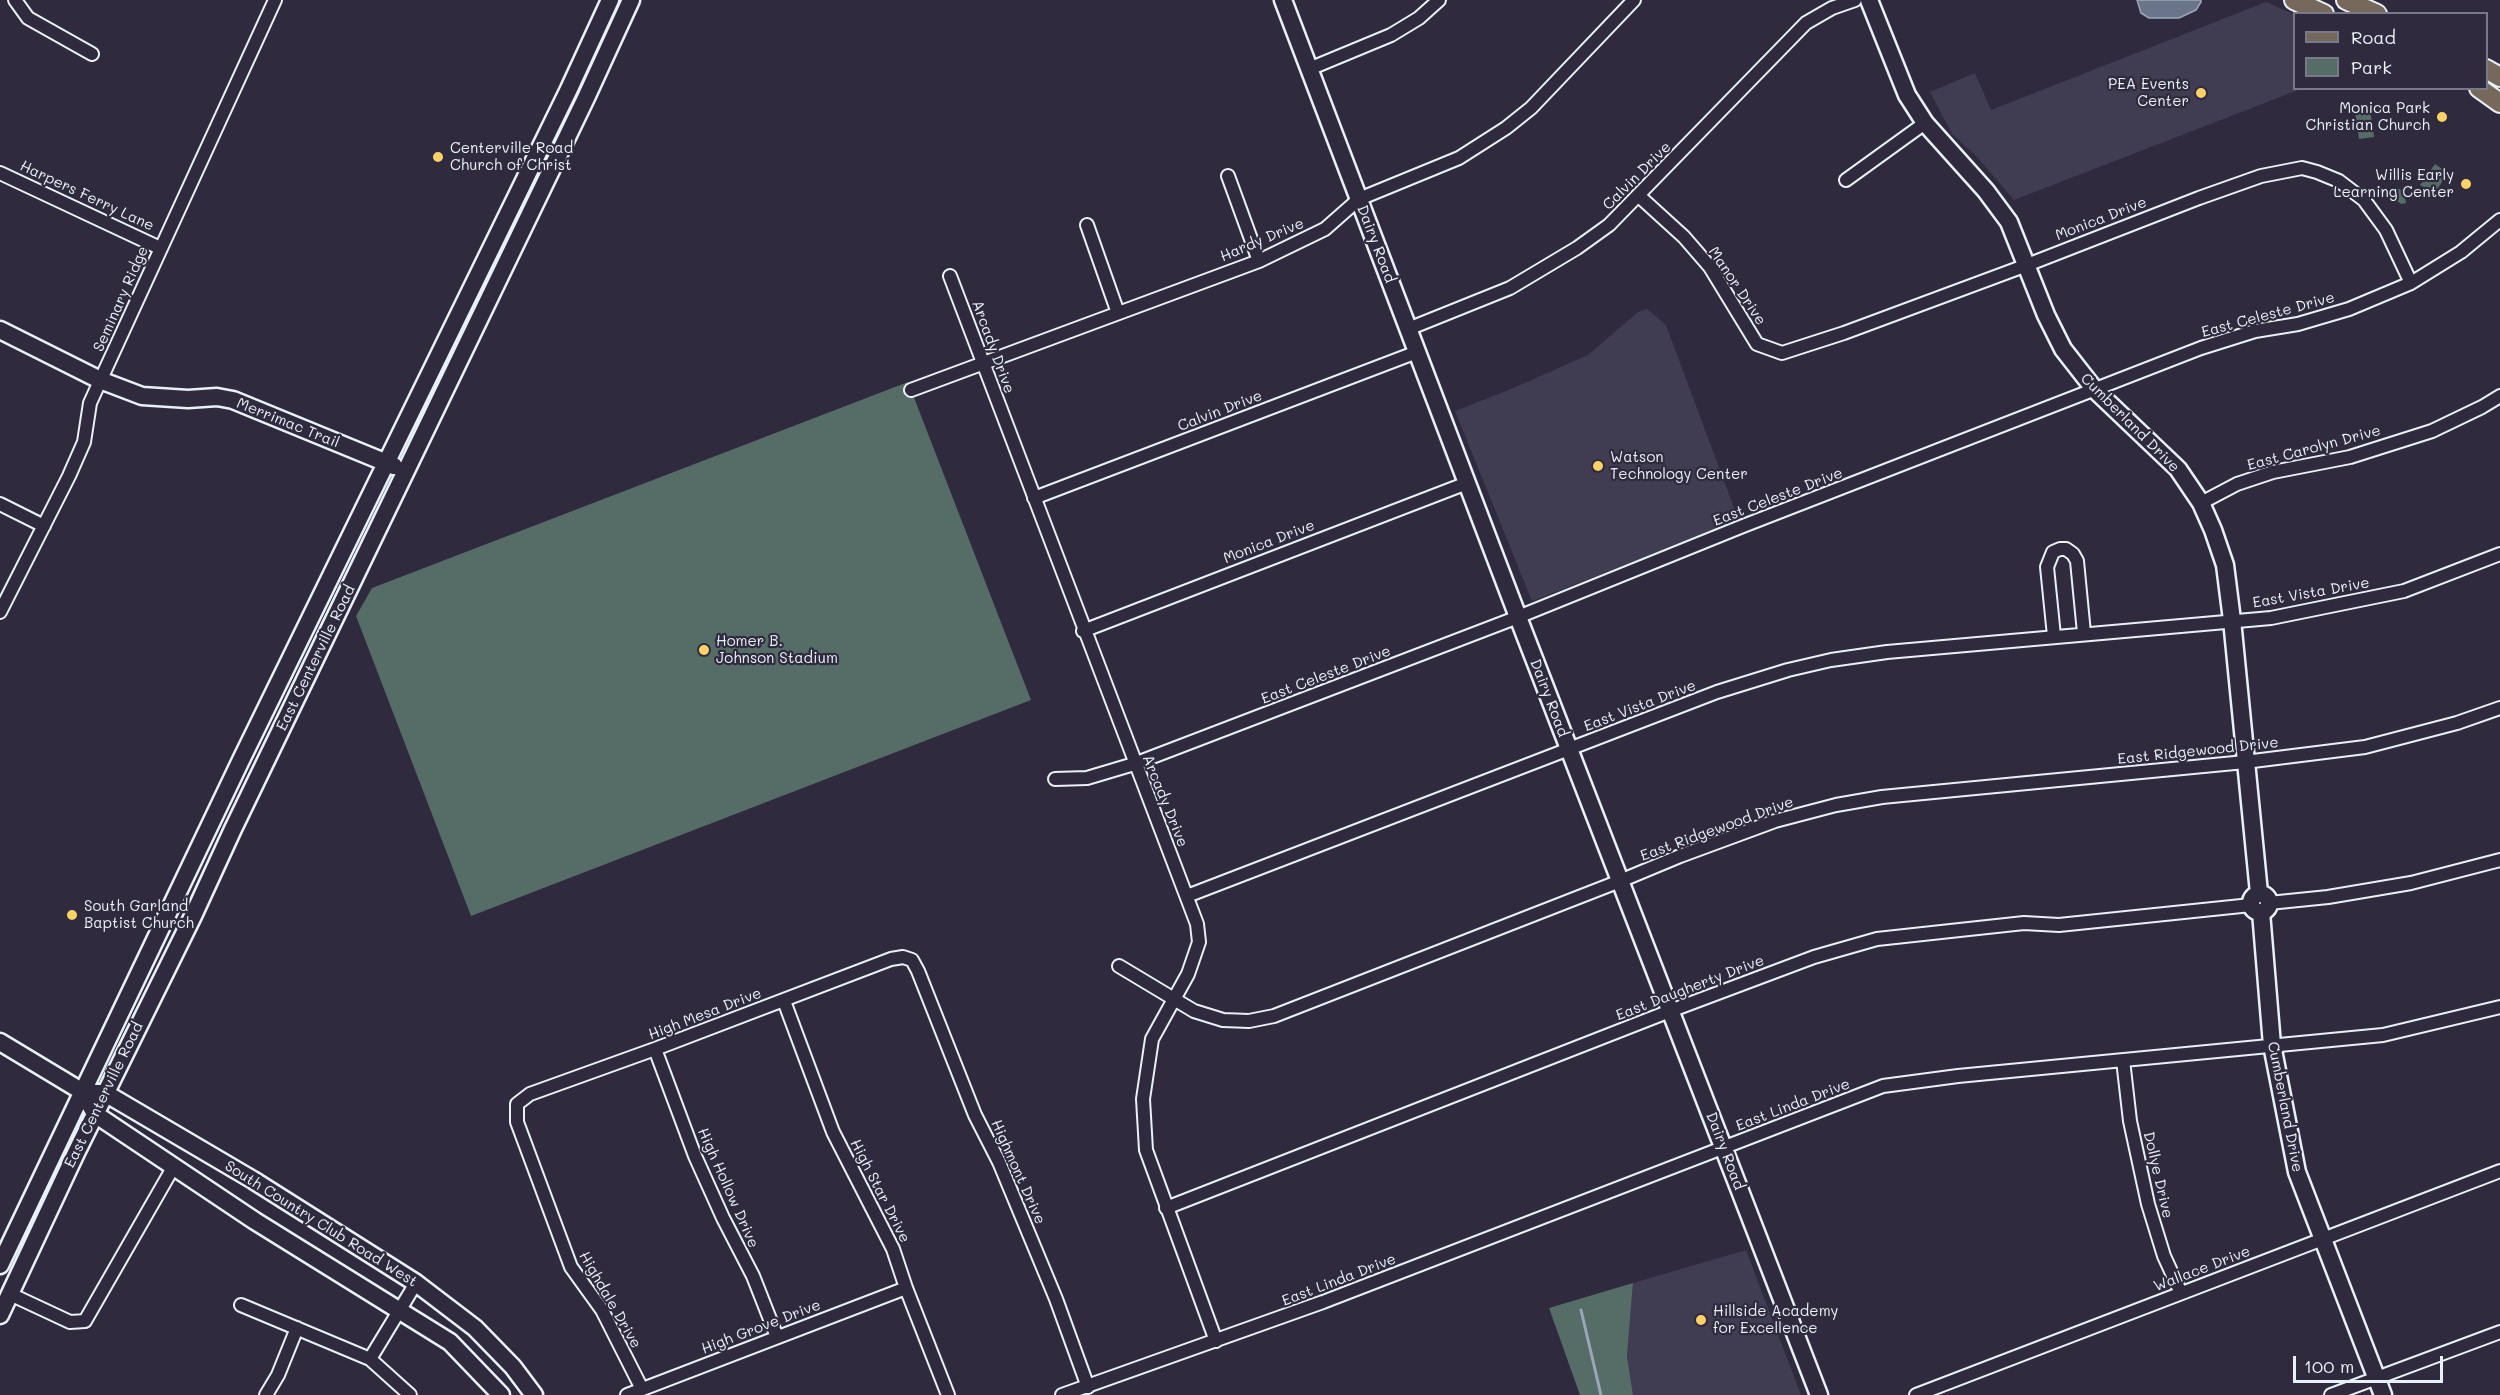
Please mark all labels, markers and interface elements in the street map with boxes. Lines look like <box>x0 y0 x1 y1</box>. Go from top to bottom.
legend <box>2293 12 2488 90</box>
text: Road <box>2351 25 2396 49</box>
text: Park <box>2351 55 2392 79</box>
place label: PEA Events Center <box>2108 75 2189 110</box>
marker: PEA Events Center <box>2194 86 2208 100</box>
place label: Monica Park Christian Church <box>2306 99 2430 134</box>
marker: Monica Park Christian Church <box>2435 110 2449 124</box>
street label: Calvin Drive <box>1599 138 1675 214</box>
place label: Centerville Road Church of Christ <box>450 139 573 174</box>
marker: Centerville Road Church of Christ <box>431 150 445 164</box>
street label: Harpers Ferry Lane <box>17 157 157 235</box>
place label: Willis Early Learning Center <box>2334 166 2454 201</box>
marker: Willis Early Learning Center <box>2459 177 2473 191</box>
street label: Monica Drive <box>2053 193 2149 245</box>
street label: Dairy Road <box>1353 203 1399 285</box>
street label: Hardy Drive <box>1217 214 1307 266</box>
street label: Seminary Ridge <box>90 243 152 355</box>
street label: Manor Drive <box>1704 243 1770 329</box>
street label: East Celeste Drive <box>2199 289 2337 341</box>
street label: Arcady Drive <box>968 298 1018 396</box>
street label: Cumberland Drive <box>2077 370 2183 476</box>
street label: Calvin Drive <box>1175 387 1265 435</box>
street label: Merrimac Trail <box>234 394 342 452</box>
street label: East Carolyn Drive <box>2245 422 2383 474</box>
place label: Watson Technology Center <box>1610 448 1748 483</box>
marker: Watson Technology Center <box>1591 459 1605 473</box>
street label: East Celeste Drive <box>1711 464 1845 530</box>
street label: Monica Drive <box>1221 516 1317 568</box>
street label: East Vista Drive <box>2251 574 2371 612</box>
street label: East Centerville Road <box>273 582 359 734</box>
place label: Homer B. Johnson Stadium <box>716 632 838 667</box>
street label: East Celeste Drive <box>1259 642 1393 708</box>
marker: Homer B. Johnson Stadium <box>697 643 711 657</box>
street label: Dairy Road <box>1526 657 1572 739</box>
street label: East Vista Drive <box>1581 676 1699 736</box>
street label: East Ridgewood Drive <box>2117 734 2279 768</box>
street label: Arcady Drive <box>1138 752 1192 850</box>
street label: East Ridgewood Drive <box>1638 793 1796 865</box>
place label: South Garland Baptist Church <box>84 897 194 932</box>
marker: South Garland Baptist Church <box>65 908 79 922</box>
street label: East Daugherty Drive <box>1613 951 1767 1025</box>
street label: High Mesa Drive <box>646 984 764 1044</box>
street label: East Centerville Road <box>61 1019 147 1171</box>
street label: Cumberland Drive <box>2264 1040 2306 1174</box>
street label: East Linda Drive <box>1733 1075 1853 1135</box>
street label: Dairy Road <box>1702 1110 1748 1192</box>
street label: Highmont Drive <box>987 1117 1049 1227</box>
street label: High Hollow Drive <box>693 1125 763 1251</box>
street label: Dollye Drive <box>2139 1130 2177 1220</box>
street label: High Star Drive <box>846 1136 914 1246</box>
street label: South Country Club Road West <box>221 1157 421 1291</box>
street label: Wallace Drive <box>2151 1242 2253 1296</box>
street label: Highdale Drive <box>575 1248 645 1352</box>
street label: East Linda Drive <box>1279 1250 1399 1310</box>
street label: High Grove Drive <box>699 1296 823 1358</box>
place label: Hillside Academy for Excellence <box>1713 1302 1838 1337</box>
marker: Hillside Academy for Excellence <box>1694 1313 1708 1327</box>
scale bar <box>2296 1344 2446 1382</box>
text: 100 m <box>2304 1354 2354 1378</box>

